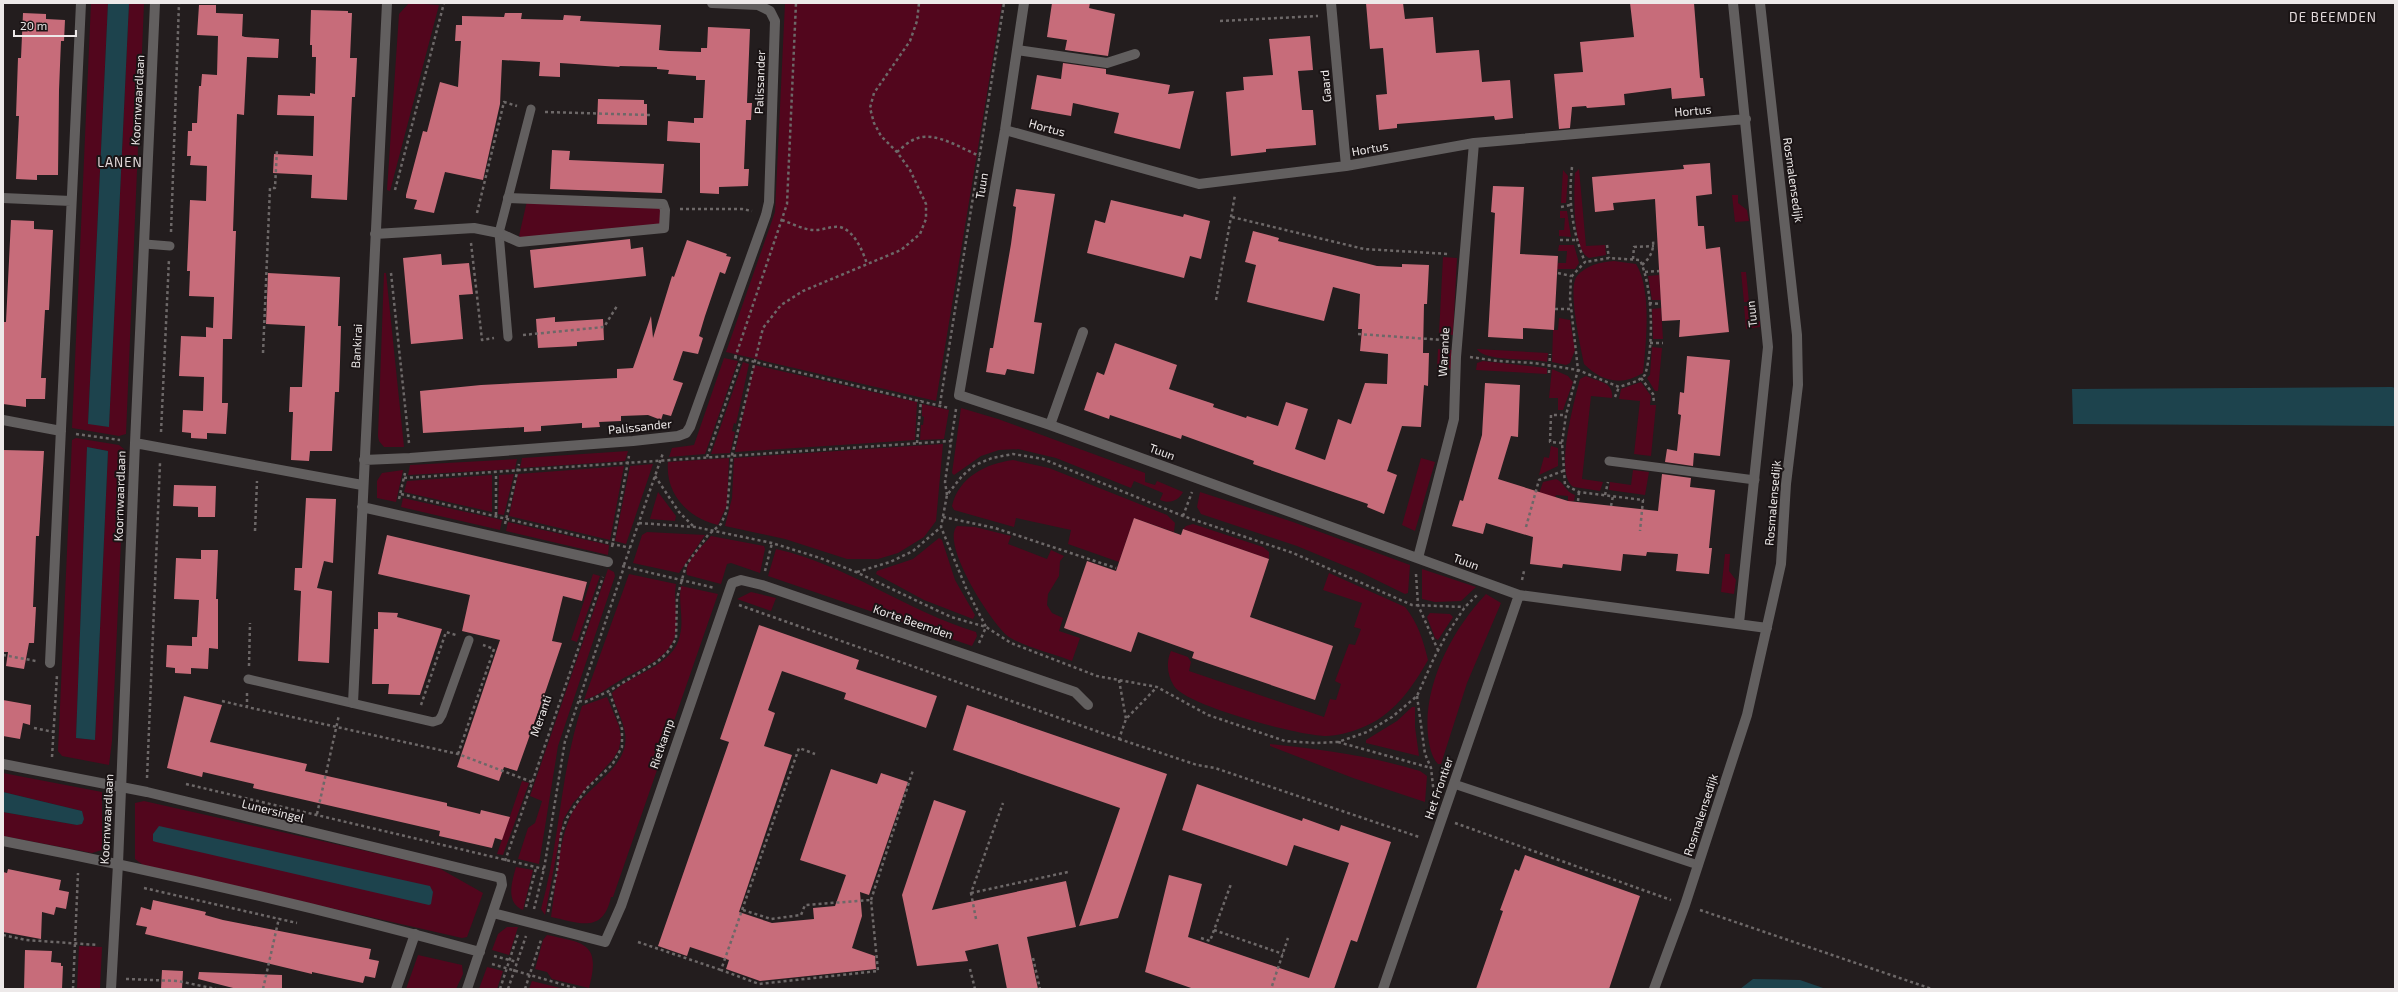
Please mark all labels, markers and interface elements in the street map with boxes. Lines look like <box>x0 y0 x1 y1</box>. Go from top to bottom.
district label: DE BEEMDEN <box>2289 9 2377 25</box>
scale bar <box>14 12 76 38</box>
text: 20 m <box>20 18 47 32</box>
street label: Palissander <box>751 50 767 114</box>
street label: Koornwaardlaan <box>128 54 146 146</box>
street label: Gaard <box>1317 69 1333 103</box>
street label: Hortus <box>1674 101 1712 119</box>
street label: Hortus <box>1028 115 1067 139</box>
street label: Rosmalensedijk <box>1780 136 1807 223</box>
street label: Hortus <box>1350 138 1389 158</box>
district label: LANEN <box>97 154 143 170</box>
street label: Tuun <box>972 172 990 200</box>
street label: Tuun <box>1743 300 1759 328</box>
street label: Bankirai <box>348 323 364 369</box>
street label: Warande <box>1435 327 1451 377</box>
street label: Palissander <box>607 416 673 436</box>
street label: Tuun <box>1147 440 1177 462</box>
street label: Koornwaardlaan <box>110 450 128 542</box>
street label: Rosmalensedijk <box>1761 460 1784 546</box>
street label: Tuun <box>1451 550 1481 572</box>
street label: Korte Beemden <box>872 601 955 641</box>
street label: Meranti <box>526 693 554 738</box>
street label: Rietkamp <box>646 717 676 770</box>
street label: Het Frontier <box>1421 754 1455 821</box>
street label: Rosmalensedijk <box>1680 772 1721 858</box>
street label: Koornwaardlaan <box>97 773 115 865</box>
street label: Lunersingel <box>241 796 306 825</box>

